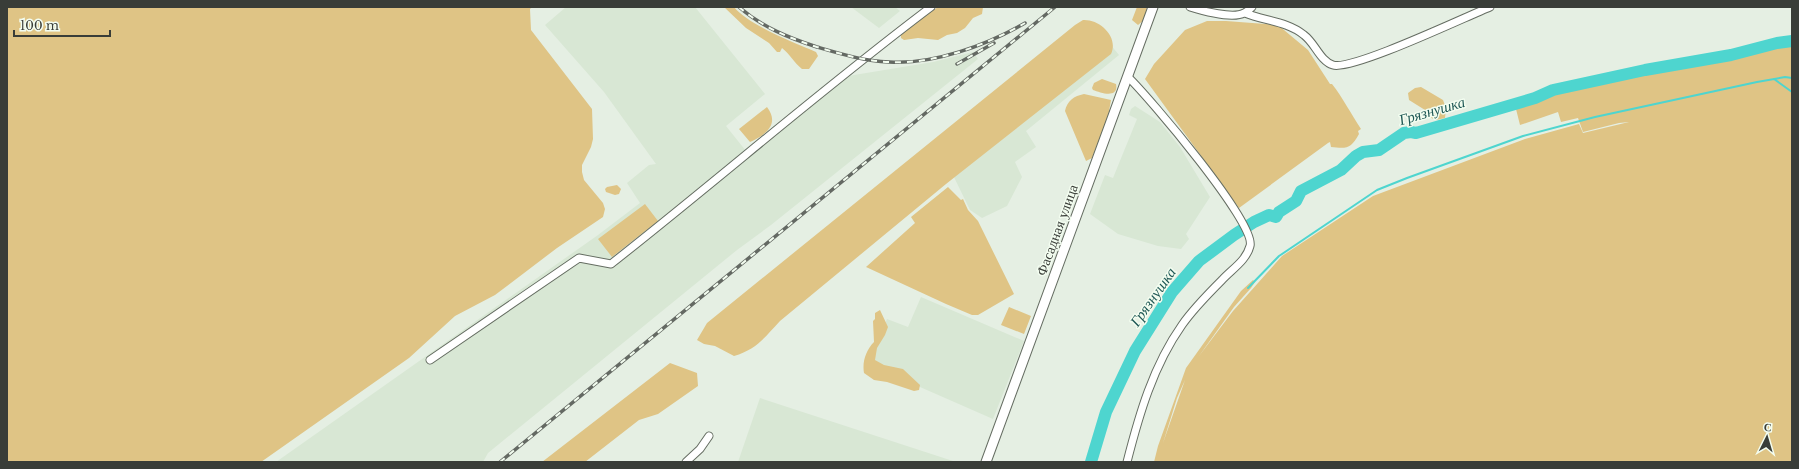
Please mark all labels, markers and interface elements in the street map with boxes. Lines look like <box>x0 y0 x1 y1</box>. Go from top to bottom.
scale bar <box>14 12 110 38</box>
text: 100 m <box>20 18 59 33</box>
water label: Грязнушка <box>1396 92 1467 129</box>
street label: Фасадная улица <box>1032 181 1082 278</box>
water label: Грязнушка <box>1125 263 1180 331</box>
north arrow <box>1747 417 1787 457</box>
text: С <box>1763 420 1772 434</box>

